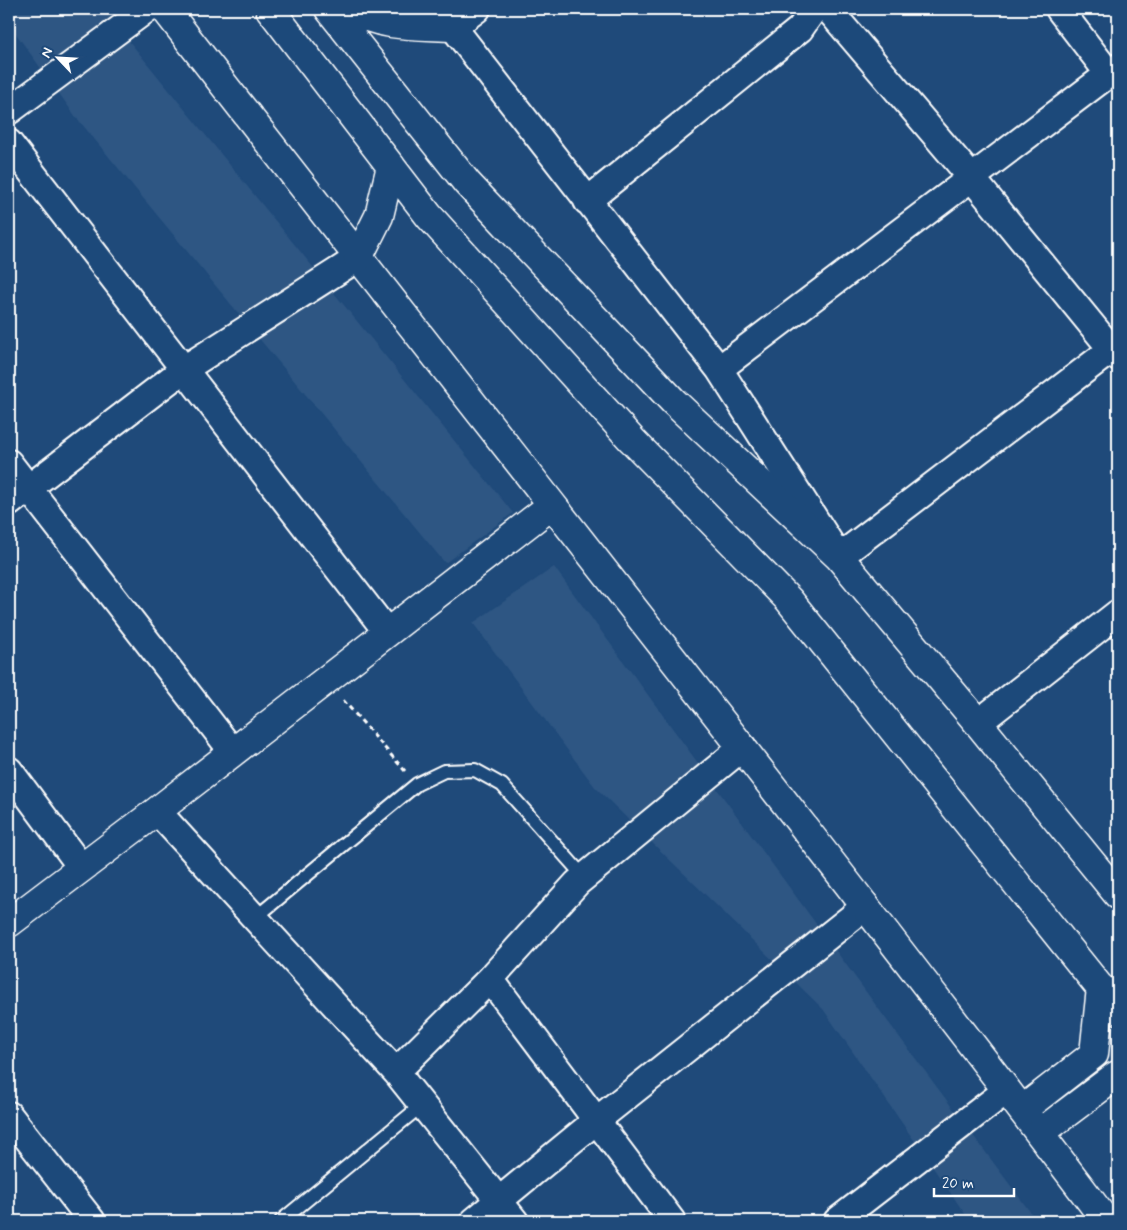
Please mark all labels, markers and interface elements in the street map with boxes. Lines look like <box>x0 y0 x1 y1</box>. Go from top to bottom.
north arrow <box>32 32 82 82</box>
text: N <box>37 45 57 61</box>
scale bar <box>934 1165 1014 1197</box>
text: 20 m <box>942 1174 974 1194</box>

